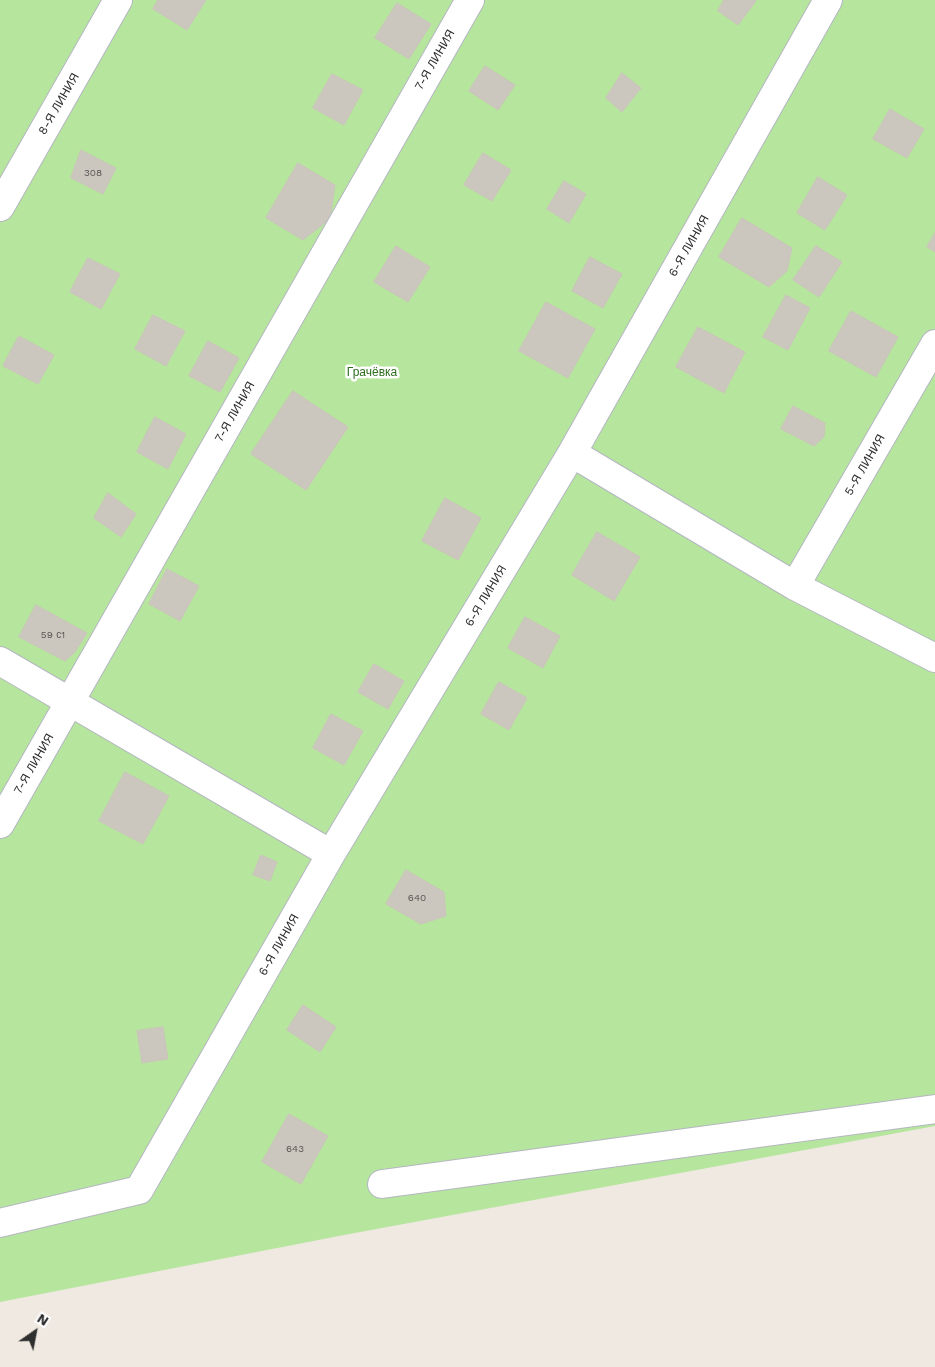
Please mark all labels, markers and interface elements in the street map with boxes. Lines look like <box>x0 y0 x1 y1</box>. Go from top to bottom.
street label: 7-Я ЛИНИЯ <box>412 27 458 93</box>
street label: 8-Я ЛИНИЯ <box>36 71 82 137</box>
house number: 308 <box>84 167 102 179</box>
street label: 6-Я ЛИНИЯ <box>666 213 712 279</box>
park label: Грачёвка <box>347 365 397 379</box>
street label: 7-Я ЛИНИЯ <box>212 379 258 445</box>
street label: 5-Я ЛИНИЯ <box>842 432 888 498</box>
street label: 6-Я ЛИНИЯ <box>462 563 510 629</box>
house number: 59 с1 <box>41 629 65 641</box>
street label: 7-Я ЛИНИЯ <box>11 731 57 797</box>
house number: 640 <box>408 892 426 904</box>
street label: 6-Я ЛИНИЯ <box>256 912 302 978</box>
house number: 643 <box>286 1143 304 1155</box>
north arrow <box>10 1307 60 1357</box>
text: N <box>34 1310 52 1329</box>

